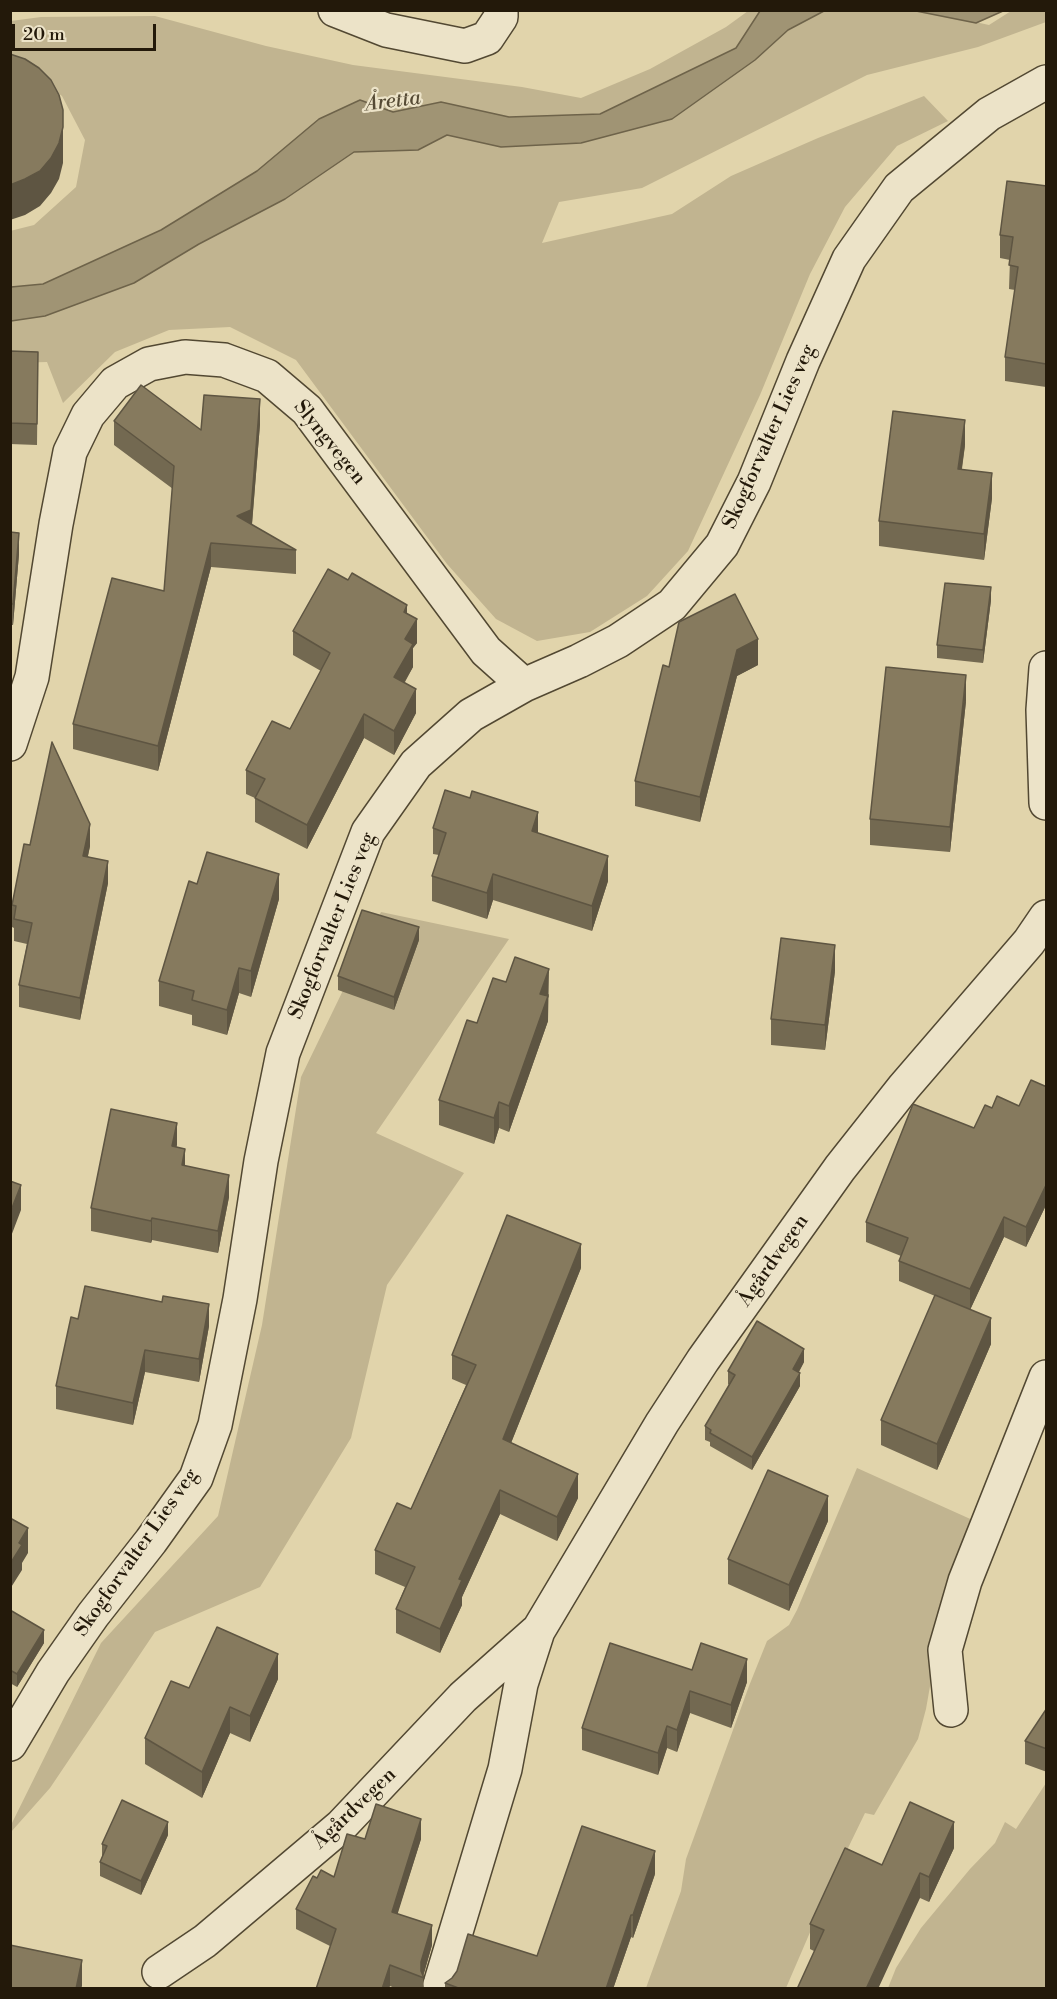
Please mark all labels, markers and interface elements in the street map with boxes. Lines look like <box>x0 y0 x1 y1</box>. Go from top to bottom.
scale bar <box>15 12 159 50</box>
text: 20 m <box>23 23 65 46</box>
water label: Åretta <box>364 86 422 118</box>
street label: Skogforvalter Lies veg <box>718 341 822 533</box>
street label: Slyngvegen <box>288 396 370 490</box>
street label: Skogforvalter Lies veg <box>285 829 381 1023</box>
street label: Ågårdvegen <box>734 1210 814 1312</box>
street label: Skogforvalter Lies veg <box>70 1464 204 1642</box>
street label: Ågårdvegen <box>308 1763 402 1855</box>

